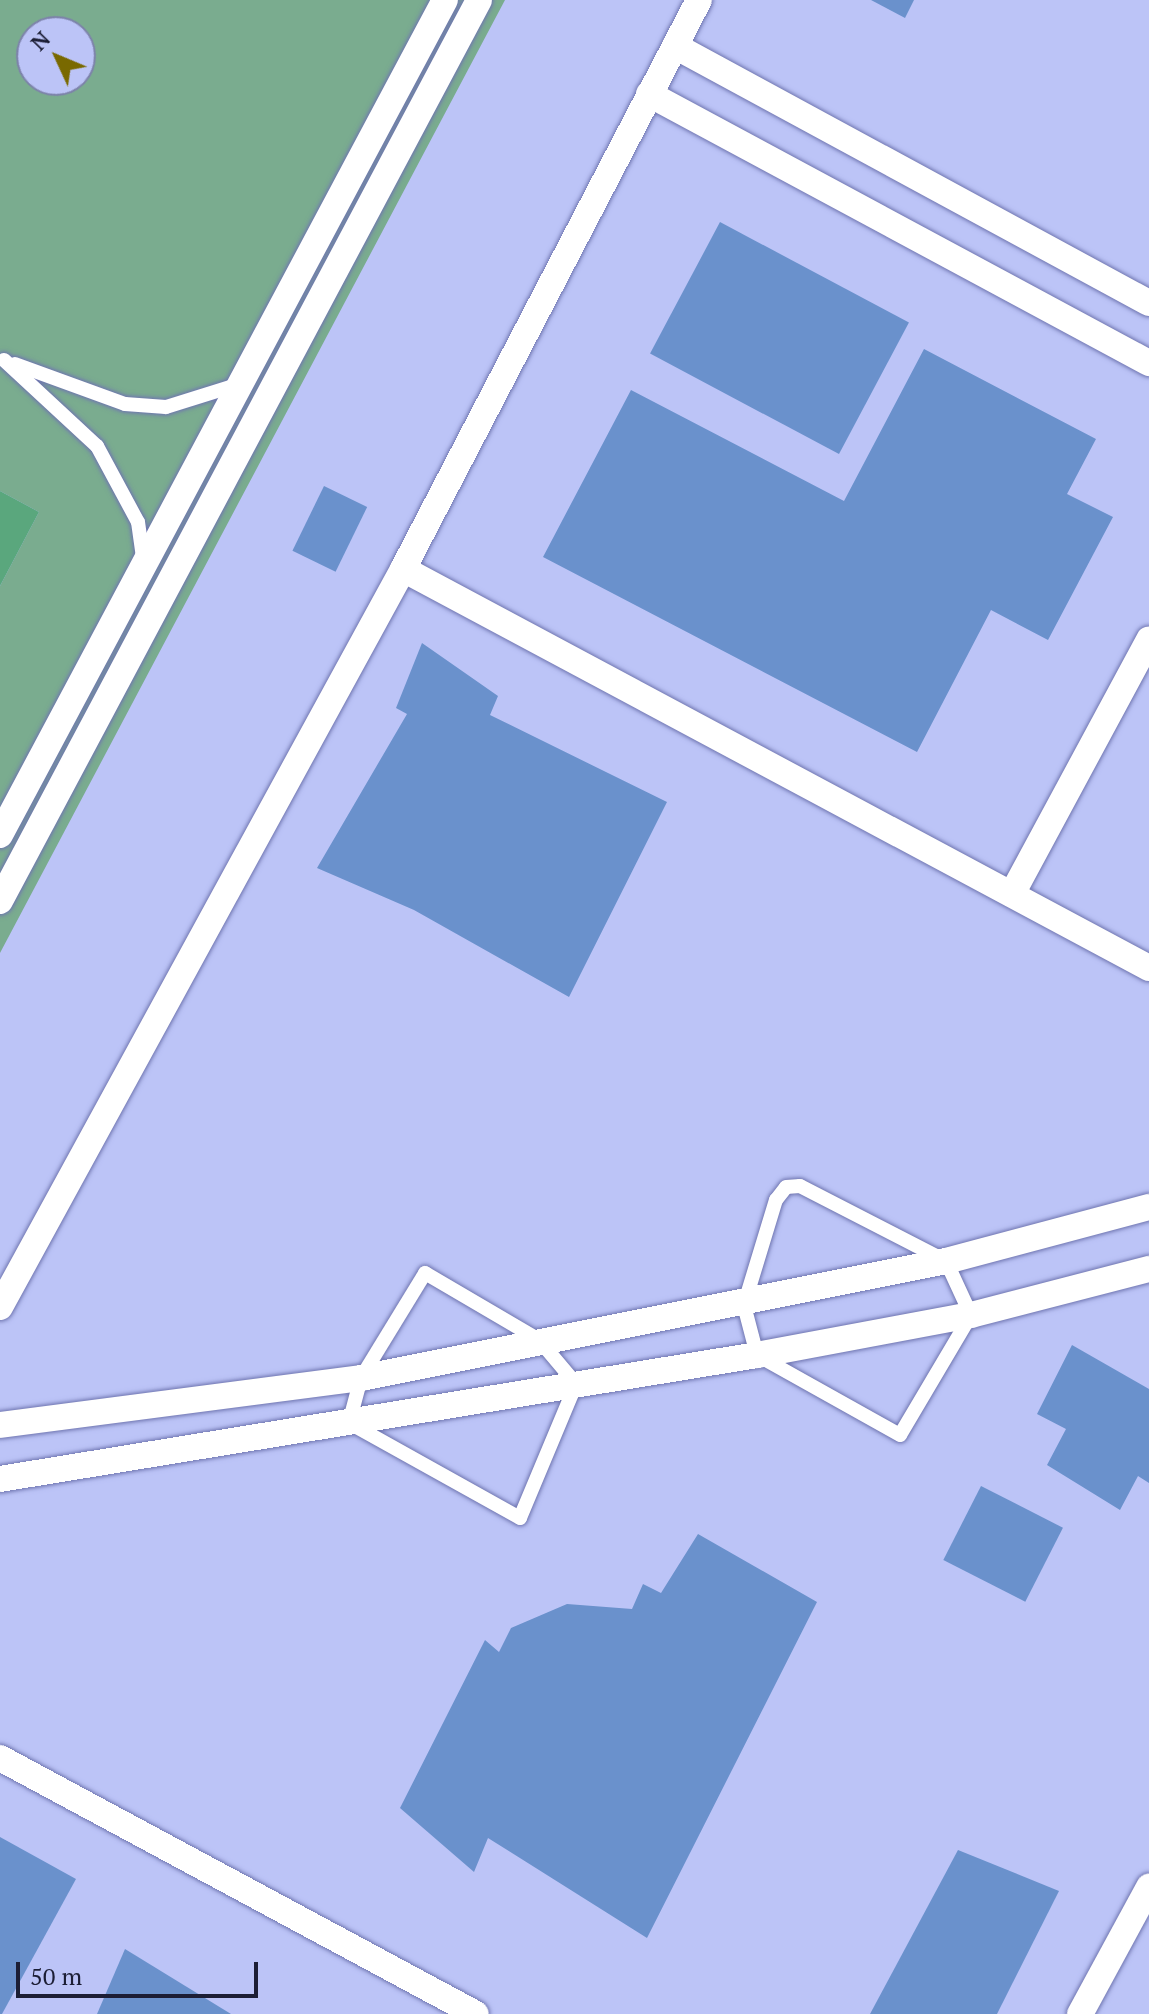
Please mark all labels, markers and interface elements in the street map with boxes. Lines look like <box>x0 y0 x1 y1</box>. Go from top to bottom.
north arrow <box>16 16 96 96</box>
text: N <box>24 24 56 56</box>
scale bar <box>20 1946 262 1996</box>
text: 50 m <box>30 1960 82 1992</box>

